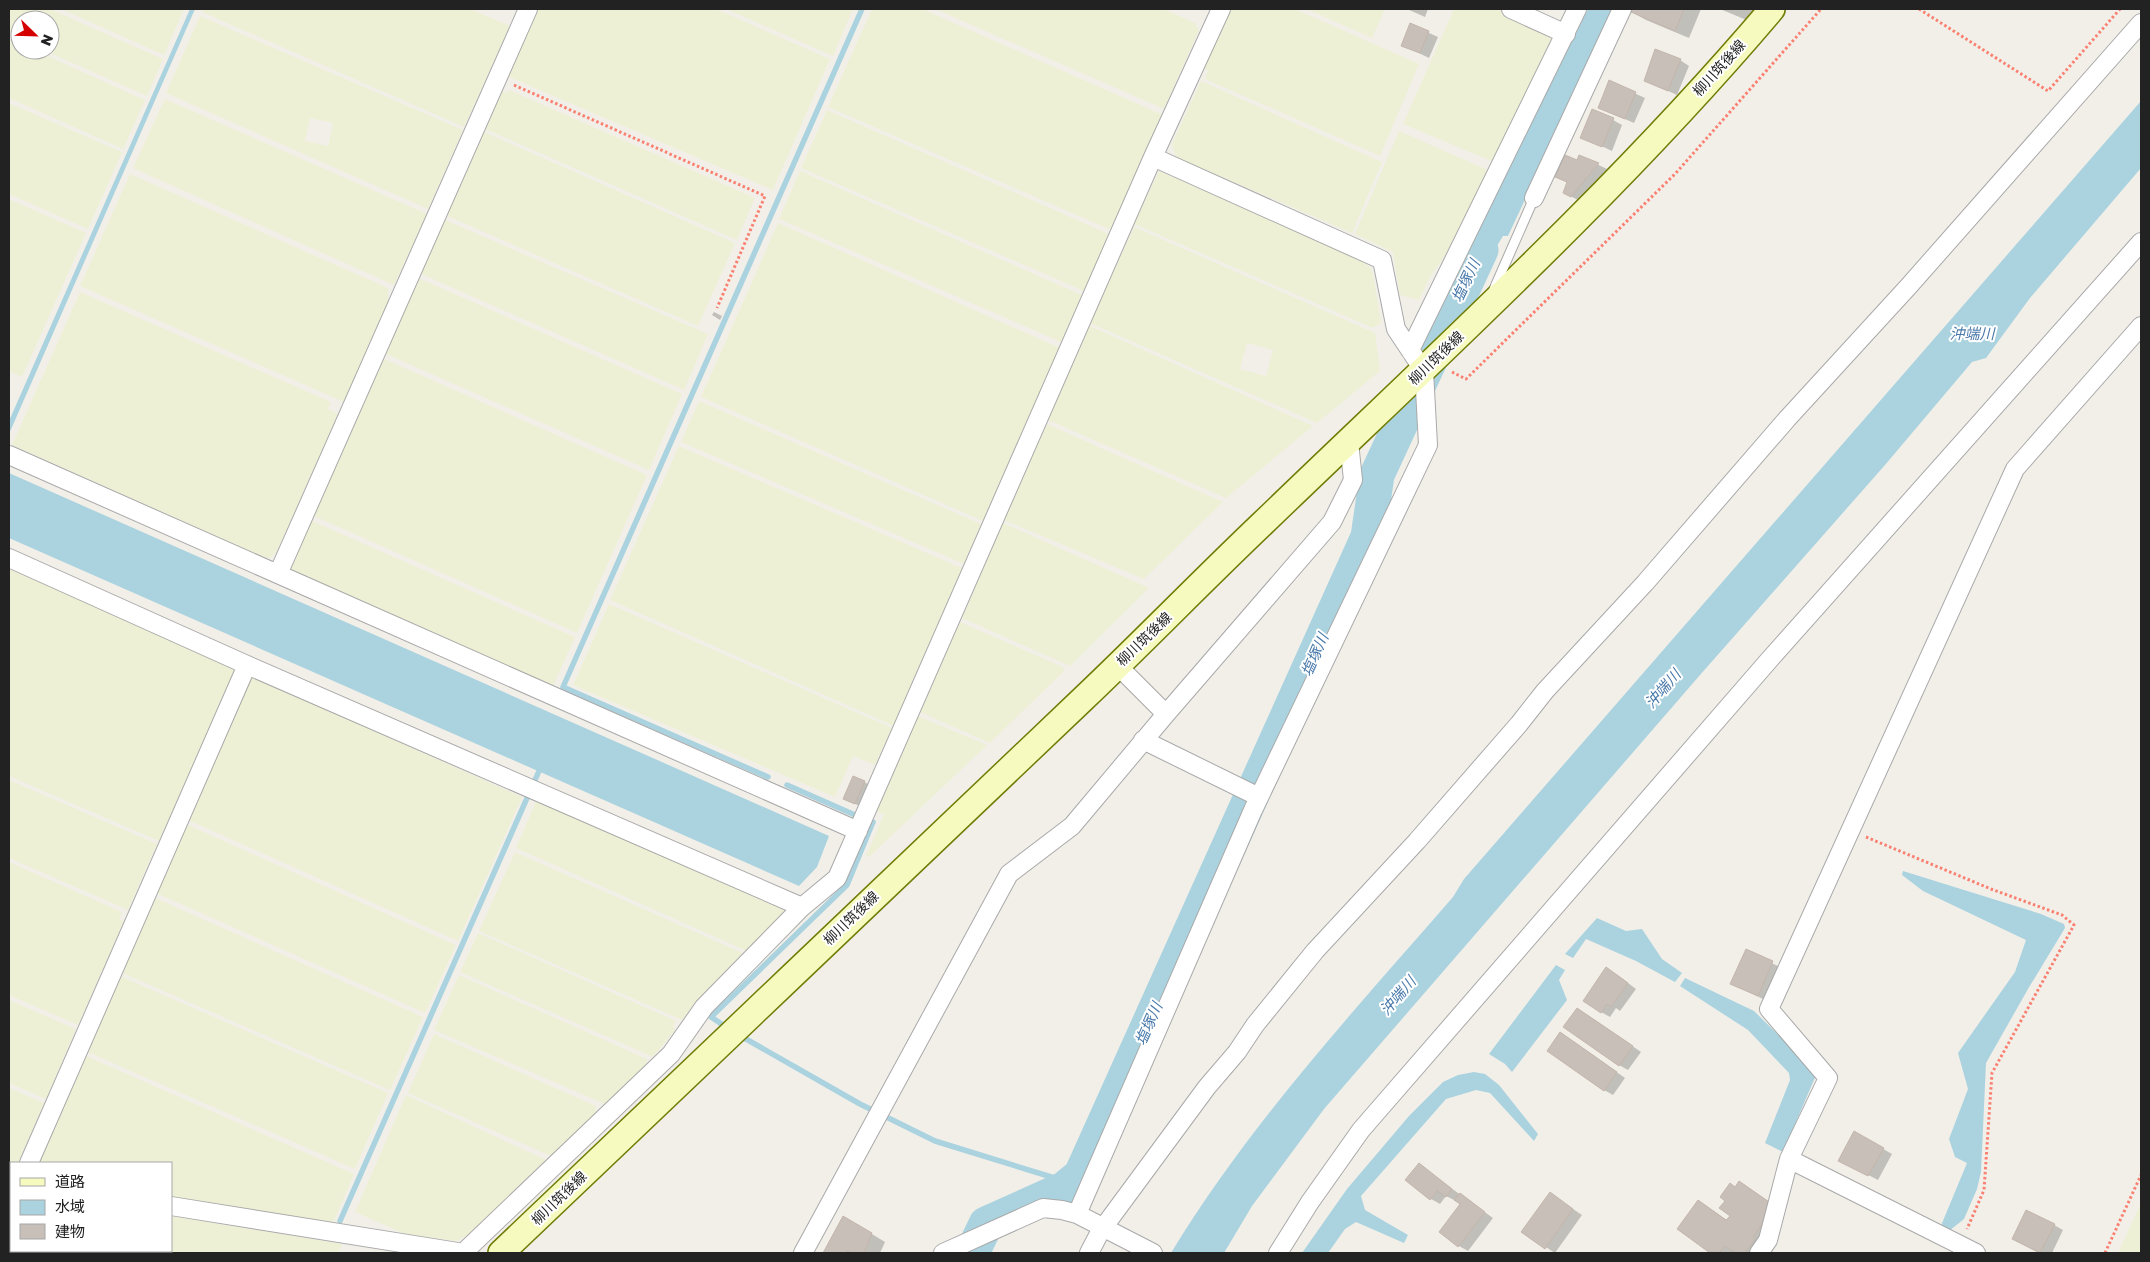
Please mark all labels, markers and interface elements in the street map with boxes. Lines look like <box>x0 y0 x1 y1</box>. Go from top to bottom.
north arrow <box>10 10 60 60</box>
text: N <box>38 32 57 48</box>
street label: 柳川筑後線 <box>1689 36 1748 99</box>
water label: 塩塚川 <box>1447 255 1484 305</box>
water label: 沖端川 <box>1949 324 1996 342</box>
street label: 柳川筑後線 <box>1405 327 1467 388</box>
street label: 柳川筑後線 <box>1113 608 1175 669</box>
water label: 塩塚川 <box>1297 629 1332 679</box>
water label: 沖端川 <box>1641 664 1685 711</box>
street label: 柳川筑後線 <box>820 887 882 948</box>
water label: 沖端川 <box>1376 971 1420 1018</box>
water label: 塩塚川 <box>1131 998 1166 1048</box>
legend <box>10 1162 172 1252</box>
street label: 柳川筑後線 <box>528 1167 590 1228</box>
text: 道路 <box>55 1172 85 1190</box>
text: 水域 <box>55 1197 85 1215</box>
text: 建物 <box>55 1222 85 1240</box>

